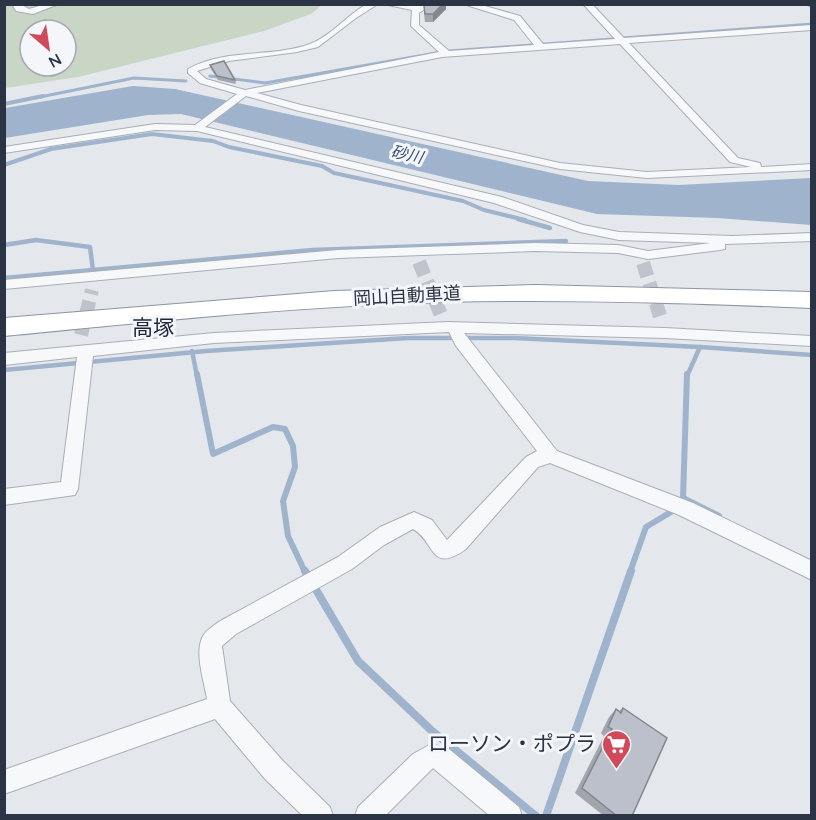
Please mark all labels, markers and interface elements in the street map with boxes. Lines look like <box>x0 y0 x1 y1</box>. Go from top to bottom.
north arrow <box>18 18 78 78</box>
text: N <box>45 50 65 73</box>
water label: 砂川 <box>389 141 427 168</box>
street label: 岡山自動車道 <box>352 281 462 310</box>
district label: 高塚 <box>132 314 174 340</box>
supermarket icon: ローソン・ポプラ <box>601 728 633 770</box>
place label: ローソン・ポプラ <box>428 730 596 756</box>

